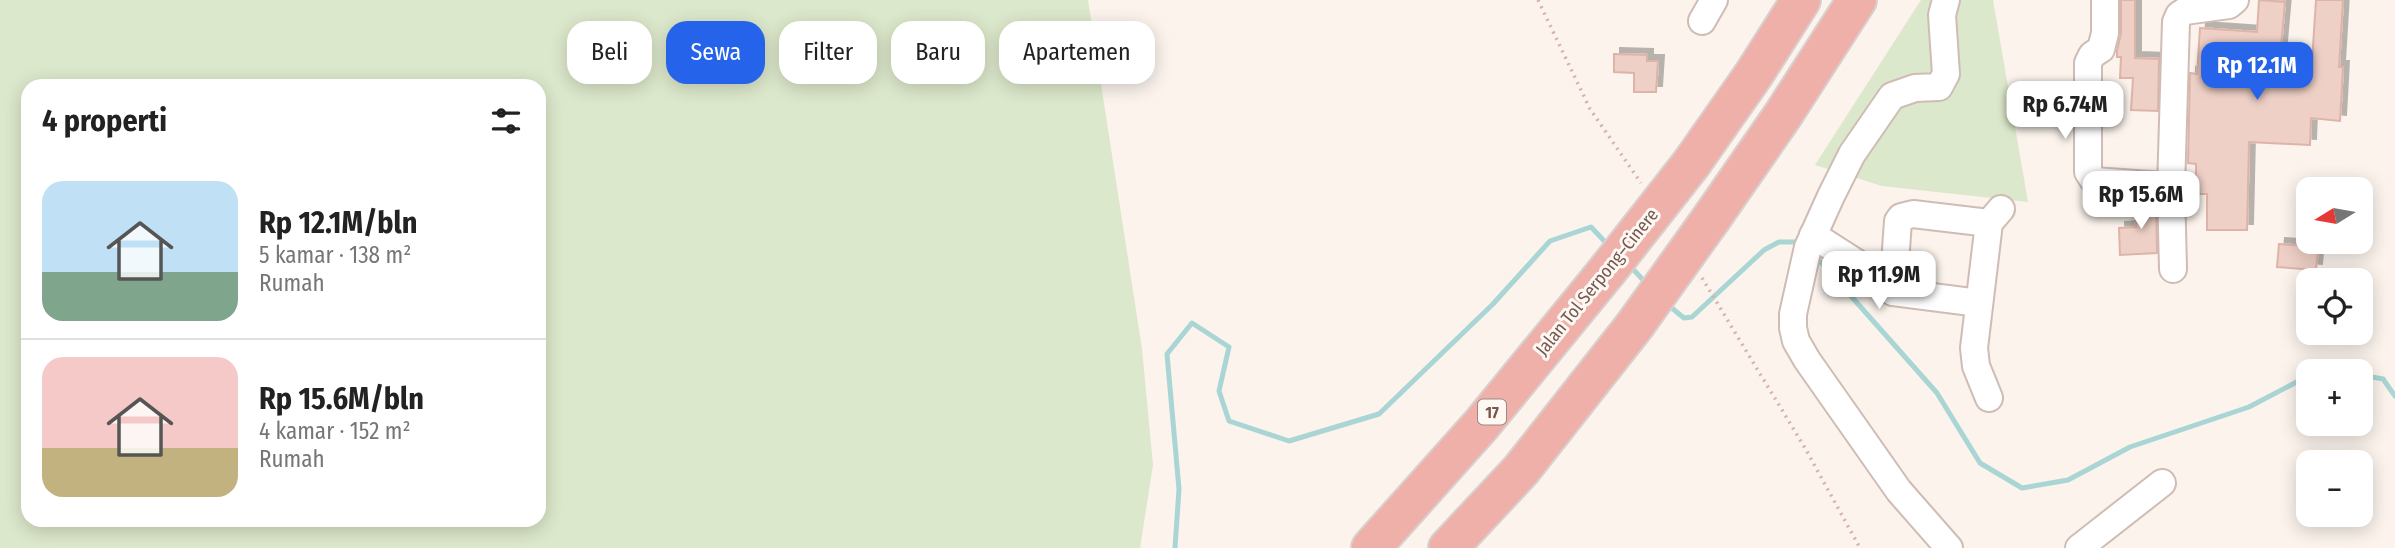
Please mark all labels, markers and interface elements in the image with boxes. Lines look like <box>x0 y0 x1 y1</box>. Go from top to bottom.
chip: Beli <box>567 21 652 84</box>
chip: Sewa <box>666 21 765 84</box>
chip: Filter <box>779 21 877 84</box>
chip: Baru <box>891 21 985 84</box>
chip: Apartemen <box>999 21 1155 84</box>
pin: Rp 12.1M <box>2185 42 2329 102</box>
text: Rp 12.1M <box>2217 51 2297 79</box>
pin: Rp 6.74M <box>1993 82 2137 141</box>
text: Rp 6.74M <box>2023 90 2107 118</box>
icon: filters <box>487 102 525 140</box>
text: 4 properti <box>42 103 167 139</box>
pin: Rp 15.6M <box>2069 172 2213 231</box>
north arrow <box>2296 177 2373 254</box>
map controls <box>2296 177 2373 527</box>
text: Rp 15.6M <box>2099 180 2183 208</box>
street label: Jalan Tol Serpong–Cinere <box>1531 204 1663 360</box>
text: Rp 12.1M/bln <box>259 205 417 241</box>
icon: home <box>98 209 182 293</box>
text: 5 kamar · 138 m² <box>259 241 411 269</box>
pin: Rp 11.9M <box>1807 252 1951 311</box>
text: Rp 11.9M <box>1838 260 1920 288</box>
button: locate <box>2296 268 2373 345</box>
text: Rumah <box>259 269 325 297</box>
button: + <box>2296 359 2373 436</box>
text: Rp 15.6M/bln <box>259 381 424 417</box>
icon: home <box>98 385 182 469</box>
road number: 17 <box>1478 400 1506 424</box>
text: 4 kamar · 152 m² <box>259 417 411 445</box>
text: Rumah <box>259 445 325 473</box>
button: − <box>2296 450 2373 527</box>

